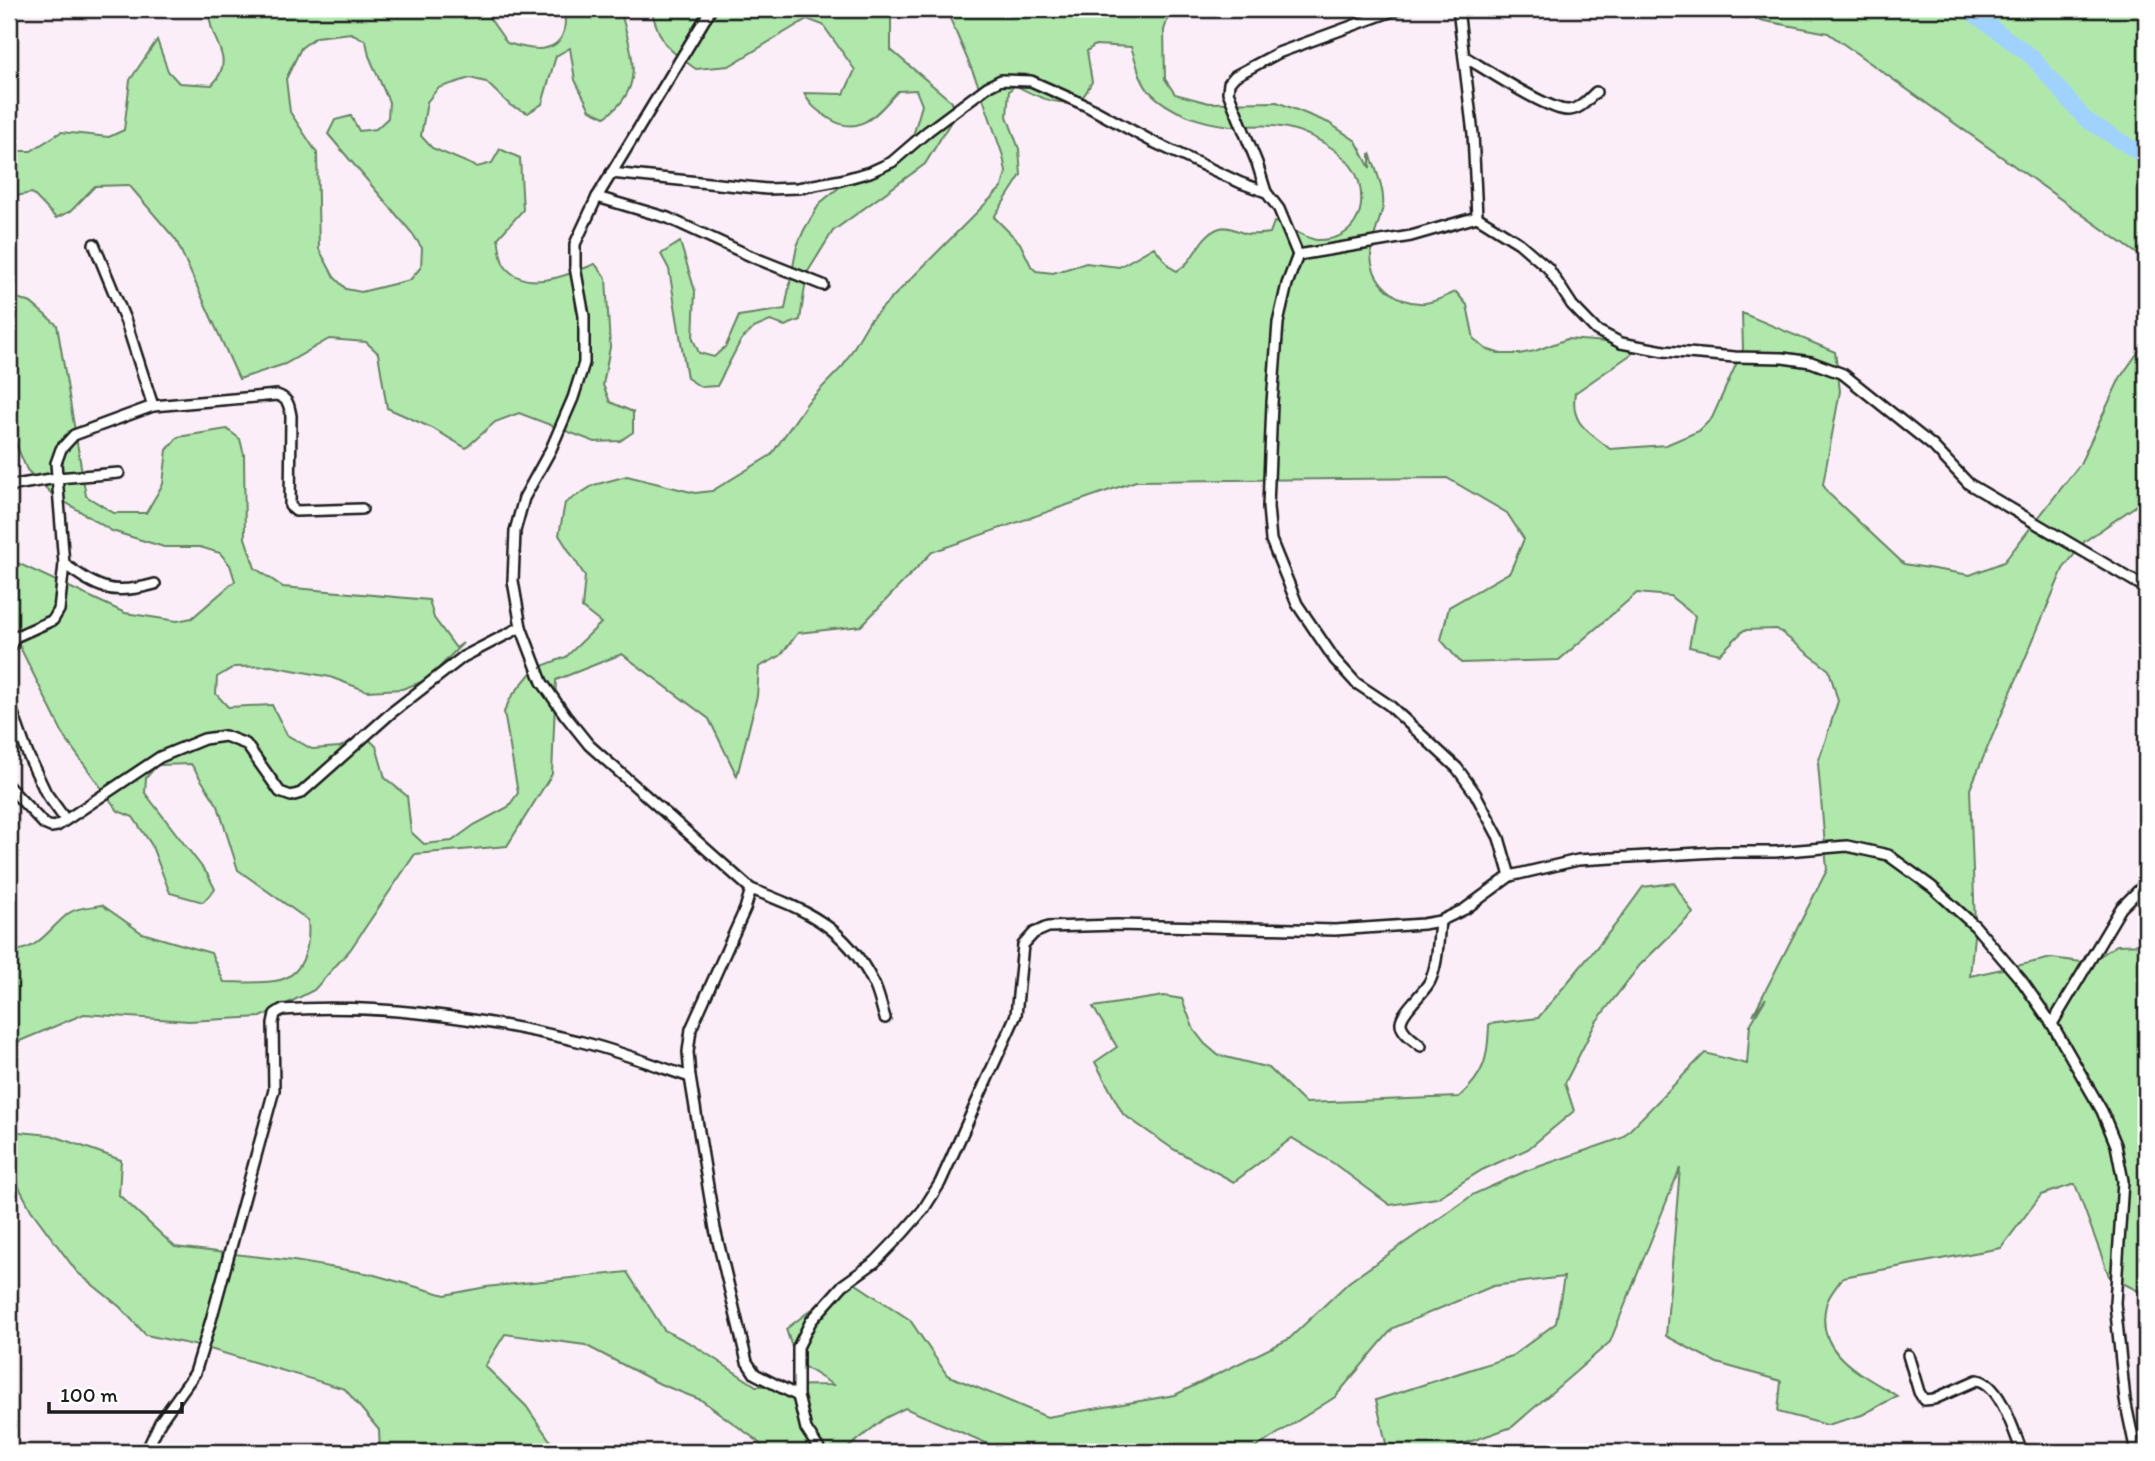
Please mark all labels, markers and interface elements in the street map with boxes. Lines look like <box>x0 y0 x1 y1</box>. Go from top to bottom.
scale bar <box>49 1370 182 1414</box>
text: 100 m <box>60 1382 118 1407</box>

